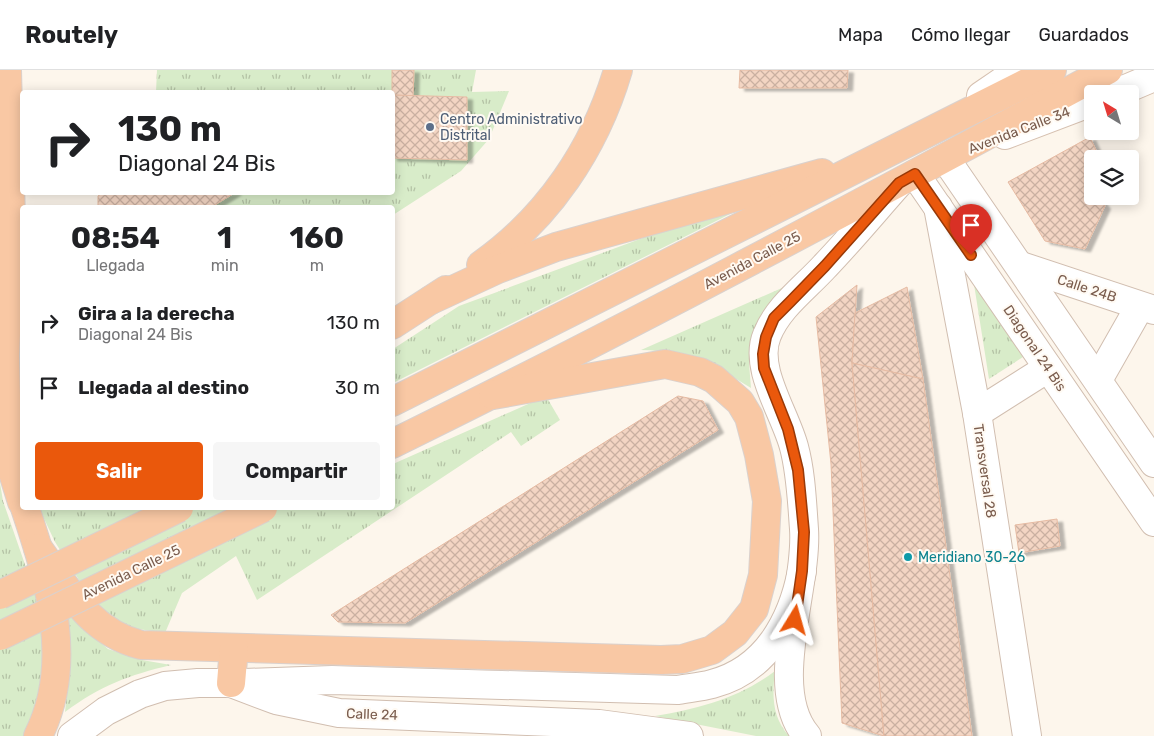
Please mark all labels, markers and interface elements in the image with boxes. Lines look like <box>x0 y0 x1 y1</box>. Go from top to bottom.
text: Routely <box>25 21 118 49</box>
text: Mapa <box>838 24 883 46</box>
text: Cómo llegar <box>911 24 1010 46</box>
text: Guardados <box>1038 24 1129 46</box>
north arrow <box>1084 85 1139 140</box>
map controls <box>1084 85 1139 205</box>
street label: Avenida Calle 34 <box>966 103 1073 158</box>
text: 130 m <box>118 108 222 150</box>
icon: right <box>35 110 100 175</box>
place label: Centro Administrativo Distrital <box>440 111 583 144</box>
marker: Centro Administrativo Distrital <box>424 121 436 133</box>
text: Diagonal 24 Bis <box>118 150 276 177</box>
button: layers <box>1084 150 1139 205</box>
pin <box>950 204 992 255</box>
icon: arrive <box>957 211 985 239</box>
text: 08:54 <box>71 220 160 256</box>
text: 1 <box>217 220 232 256</box>
text: 160 <box>289 220 344 256</box>
street label: Avenida Calle 25 <box>701 228 804 293</box>
text: Llegada <box>86 256 145 275</box>
text: min <box>211 256 239 275</box>
text: m <box>310 256 324 275</box>
street label: Calle 24B <box>1055 271 1119 306</box>
text: Gira a la derecha <box>78 302 235 325</box>
street label: Diagonal 24 Bis <box>999 302 1070 395</box>
icon: right <box>35 309 63 337</box>
text: 130 m <box>327 311 380 334</box>
text: Diagonal 24 Bis <box>78 325 193 344</box>
icon: arrive <box>35 374 63 402</box>
text: Llegada al destino <box>78 376 249 399</box>
text: 30 m <box>335 376 380 399</box>
street label: Transversal 28 <box>969 423 1000 519</box>
button: Salir <box>35 442 203 500</box>
button: Compartir <box>213 442 380 500</box>
street label: Avenida Calle 25 <box>79 541 183 604</box>
place label: Meridiano 30-26 <box>918 549 1025 566</box>
marker: Meridiano 30-26 <box>902 551 914 563</box>
position arrow <box>768 593 820 645</box>
street label: Calle 24 <box>346 705 399 724</box>

